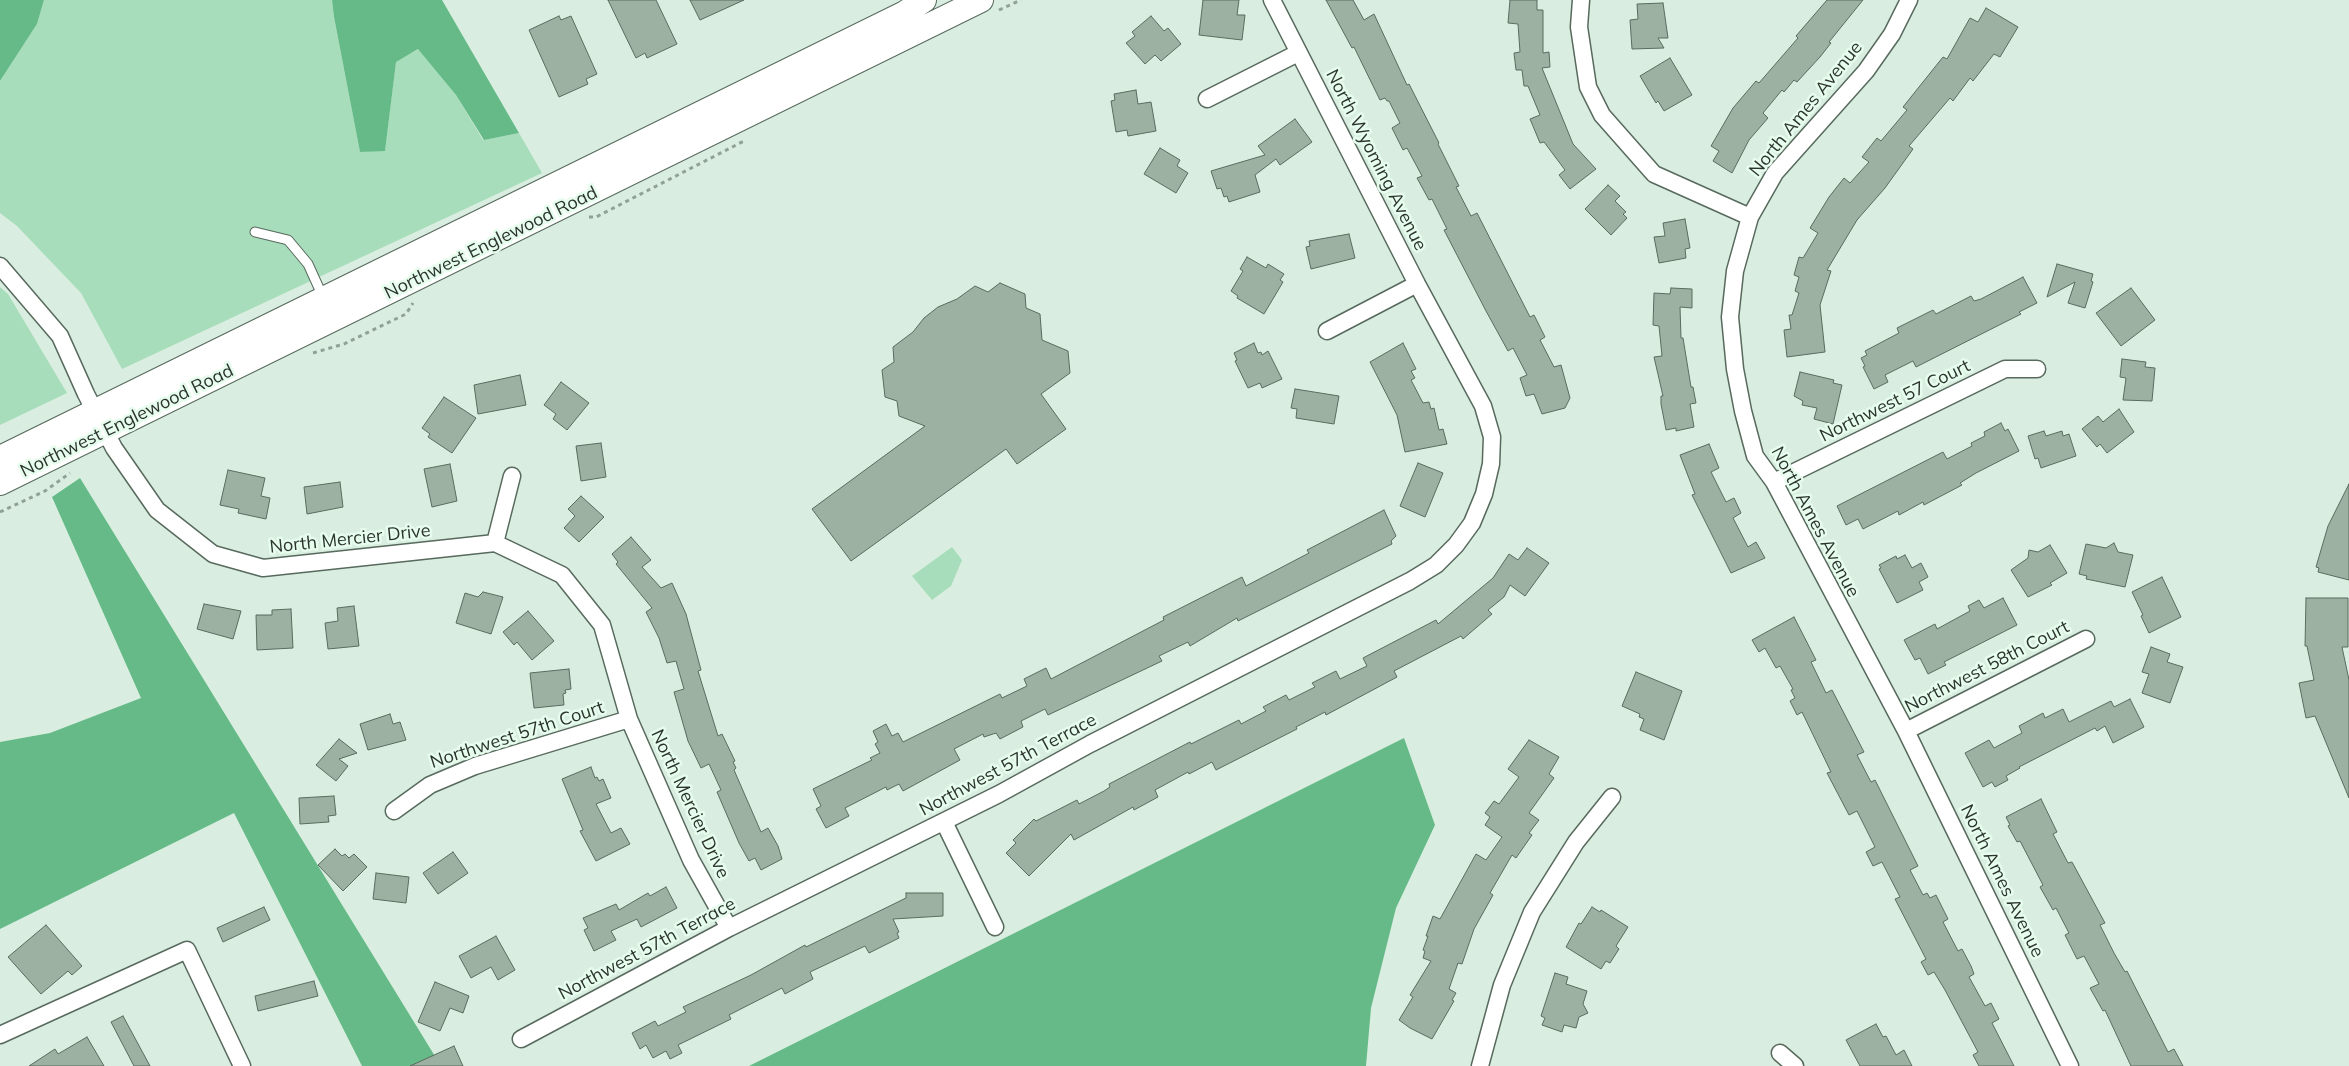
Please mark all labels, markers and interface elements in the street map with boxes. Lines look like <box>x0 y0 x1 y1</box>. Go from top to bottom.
street label: North Ames Avenue <box>1745 37 1867 181</box>
street label: North Wyoming Avenue <box>1321 66 1431 254</box>
street label: Northwest Englewood Road <box>381 182 601 304</box>
street label: Northwest 57 Court <box>1816 355 1974 447</box>
street label: Northwest Englewood Road <box>17 360 237 482</box>
street label: North Ames Avenue <box>1766 443 1864 601</box>
street label: North Mercier Drive <box>268 520 432 558</box>
street label: Northwest 58th Court <box>1901 616 2073 718</box>
street label: Northwest 57th Court <box>427 697 607 773</box>
street label: Northwest 57th Terrace <box>916 709 1100 821</box>
street label: North Mercier Drive <box>646 726 734 882</box>
street label: North Ames Avenue <box>1956 801 2048 961</box>
street label: Northwest 57th Terrace <box>555 893 739 1005</box>

